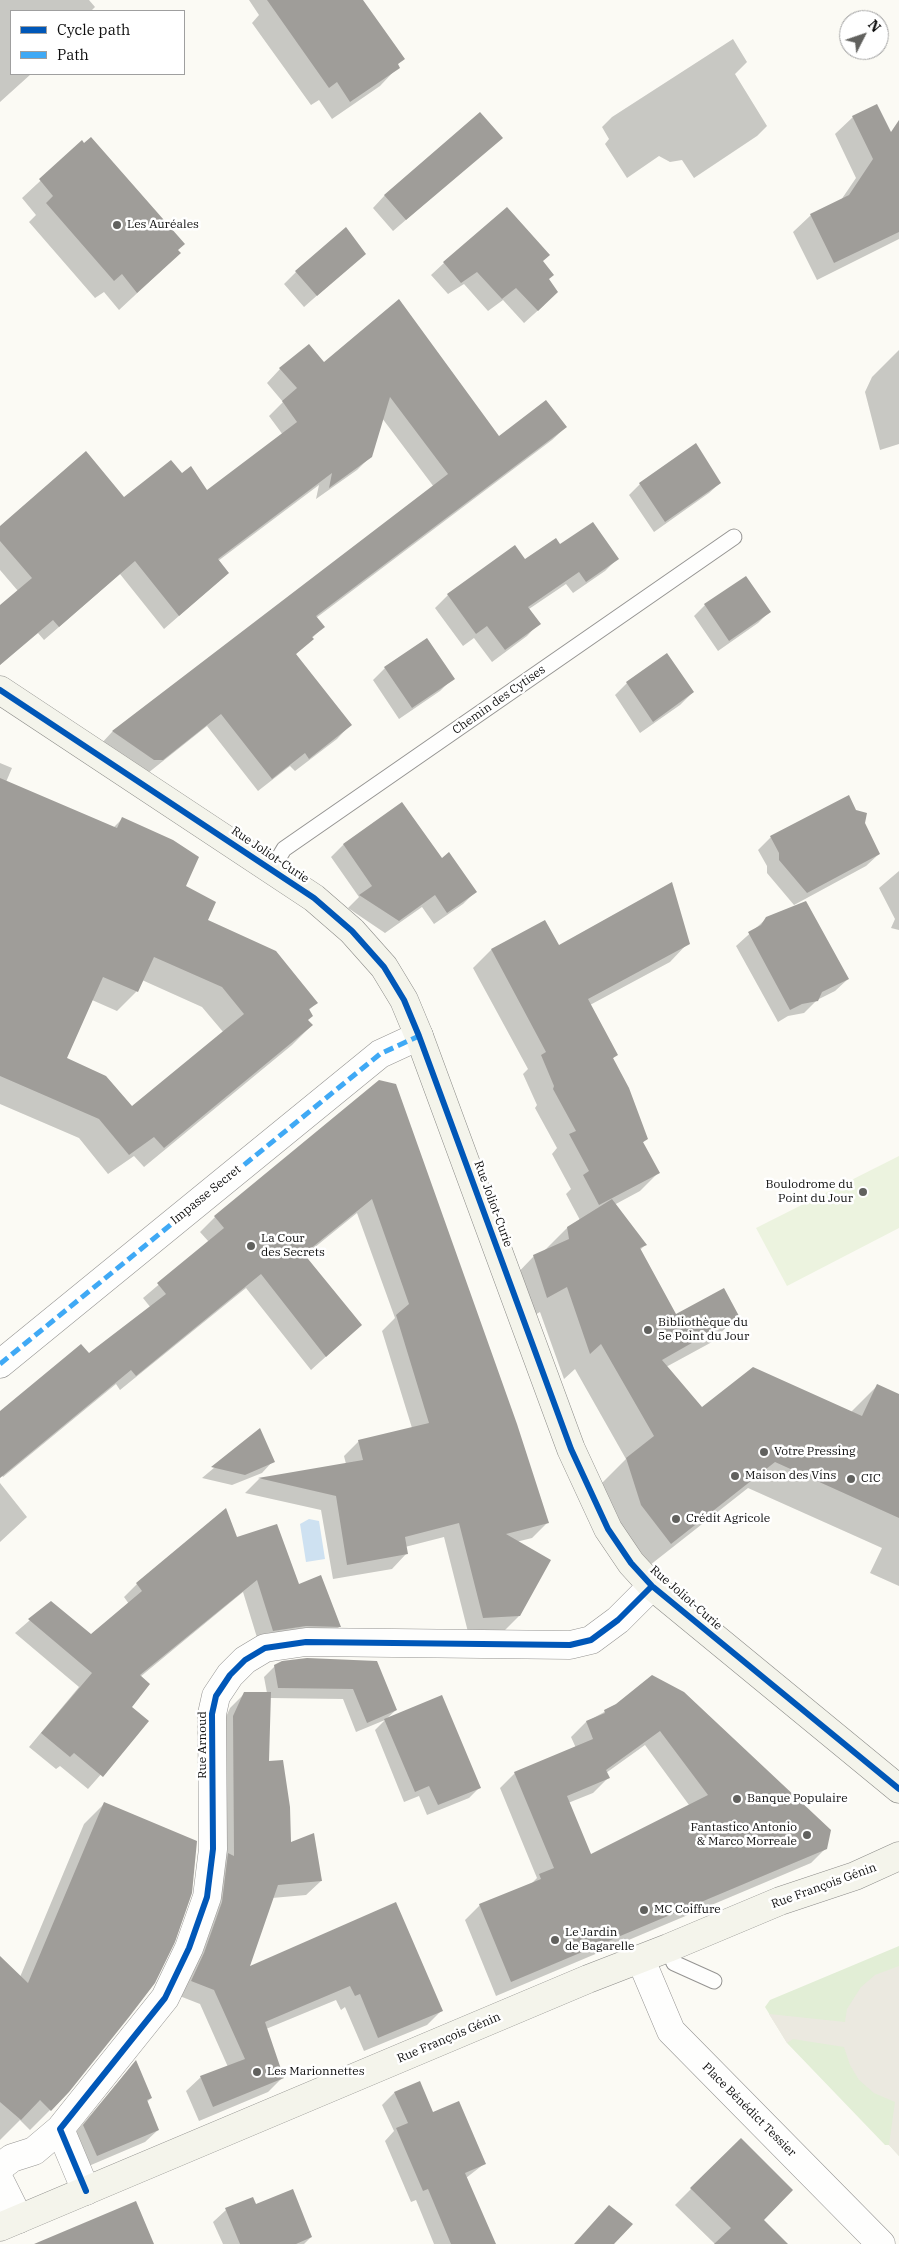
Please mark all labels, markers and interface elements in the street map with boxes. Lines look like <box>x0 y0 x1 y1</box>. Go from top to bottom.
legend <box>10 10 185 75</box>
north arrow <box>839 10 889 60</box>
text: N <box>864 16 885 36</box>
text: Cycle path <box>57 20 130 39</box>
text: Path <box>57 45 89 64</box>
place label: Les Auréales <box>127 218 199 232</box>
marker: Les Auréales <box>111 219 123 231</box>
street label: Chemin des Cytises <box>450 663 548 737</box>
street label: Rue Joliot-Curie <box>228 824 312 886</box>
street label: Rue Joliot-Curie <box>471 1159 515 1249</box>
street label: Impasse Secret <box>168 1162 244 1228</box>
place label: Boulodrome du Point du Jour <box>766 1178 853 1206</box>
marker: Boulodrome du Point du Jour <box>857 1186 869 1198</box>
place label: La Cour des Secrets <box>261 1232 325 1260</box>
marker: La Cour des Secrets <box>245 1240 257 1252</box>
place label: Bibliothèque du 5e Point du Jour <box>658 1316 749 1344</box>
marker: Bibliothèque du 5e Point du Jour <box>642 1324 654 1336</box>
place label: Votre Pressing <box>774 1445 856 1459</box>
marker: Votre Pressing <box>758 1446 770 1458</box>
place label: Maison des Vins <box>745 1469 836 1483</box>
marker: Maison des Vins <box>729 1470 741 1482</box>
place label: CIC <box>861 1472 881 1486</box>
marker: CIC <box>845 1473 857 1485</box>
place label: Crédit Agricole <box>686 1512 770 1526</box>
marker: Crédit Agricole <box>670 1513 682 1525</box>
street label: Rue Joliot-Curie <box>647 1563 725 1633</box>
street label: Rue Arnoud <box>196 1711 210 1779</box>
place label: Banque Populaire <box>747 1792 848 1806</box>
marker: Banque Populaire <box>731 1793 743 1805</box>
place label: Fantastico Antonio & Marco Morreale <box>690 1821 797 1849</box>
marker: Fantastico Antonio & Marco Morreale <box>801 1829 813 1841</box>
street label: Rue François Génin <box>769 1860 879 1912</box>
place label: MC Coiffure <box>654 1903 721 1917</box>
marker: MC Coiffure <box>638 1904 650 1916</box>
place label: Le Jardin de Bagarelle <box>565 1926 634 1954</box>
marker: Le Jardin de Bagarelle <box>549 1934 561 1946</box>
street label: Rue François Génin <box>395 2010 503 2066</box>
street label: Place Bénédict Tessier <box>699 2060 799 2160</box>
place label: Les Marionnettes <box>267 2065 364 2079</box>
marker: Les Marionnettes <box>251 2066 263 2078</box>

